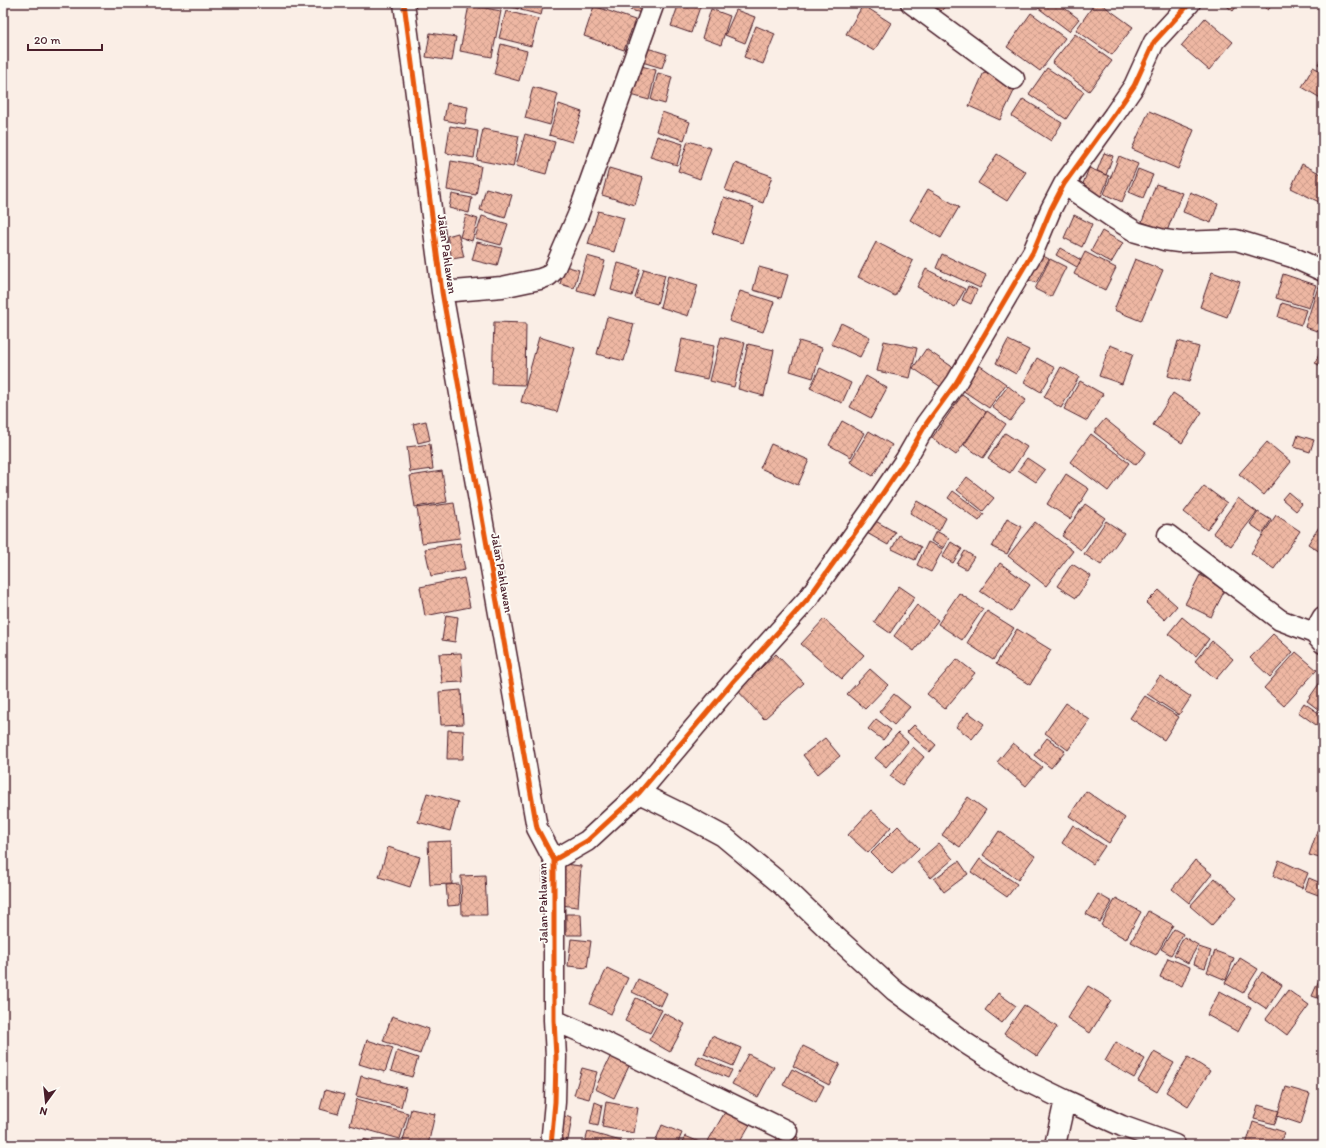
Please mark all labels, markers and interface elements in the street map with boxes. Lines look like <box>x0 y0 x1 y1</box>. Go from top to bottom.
scale bar <box>28 26 102 52</box>
text: 20 m <box>34 33 61 47</box>
street label: Jalan Pahlawan <box>434 213 460 295</box>
street label: Jalan Pahlawan <box>488 532 516 614</box>
street label: Jalan Pahlawan <box>535 863 551 943</box>
north arrow <box>26 1082 66 1122</box>
text: N <box>38 1104 49 1118</box>

